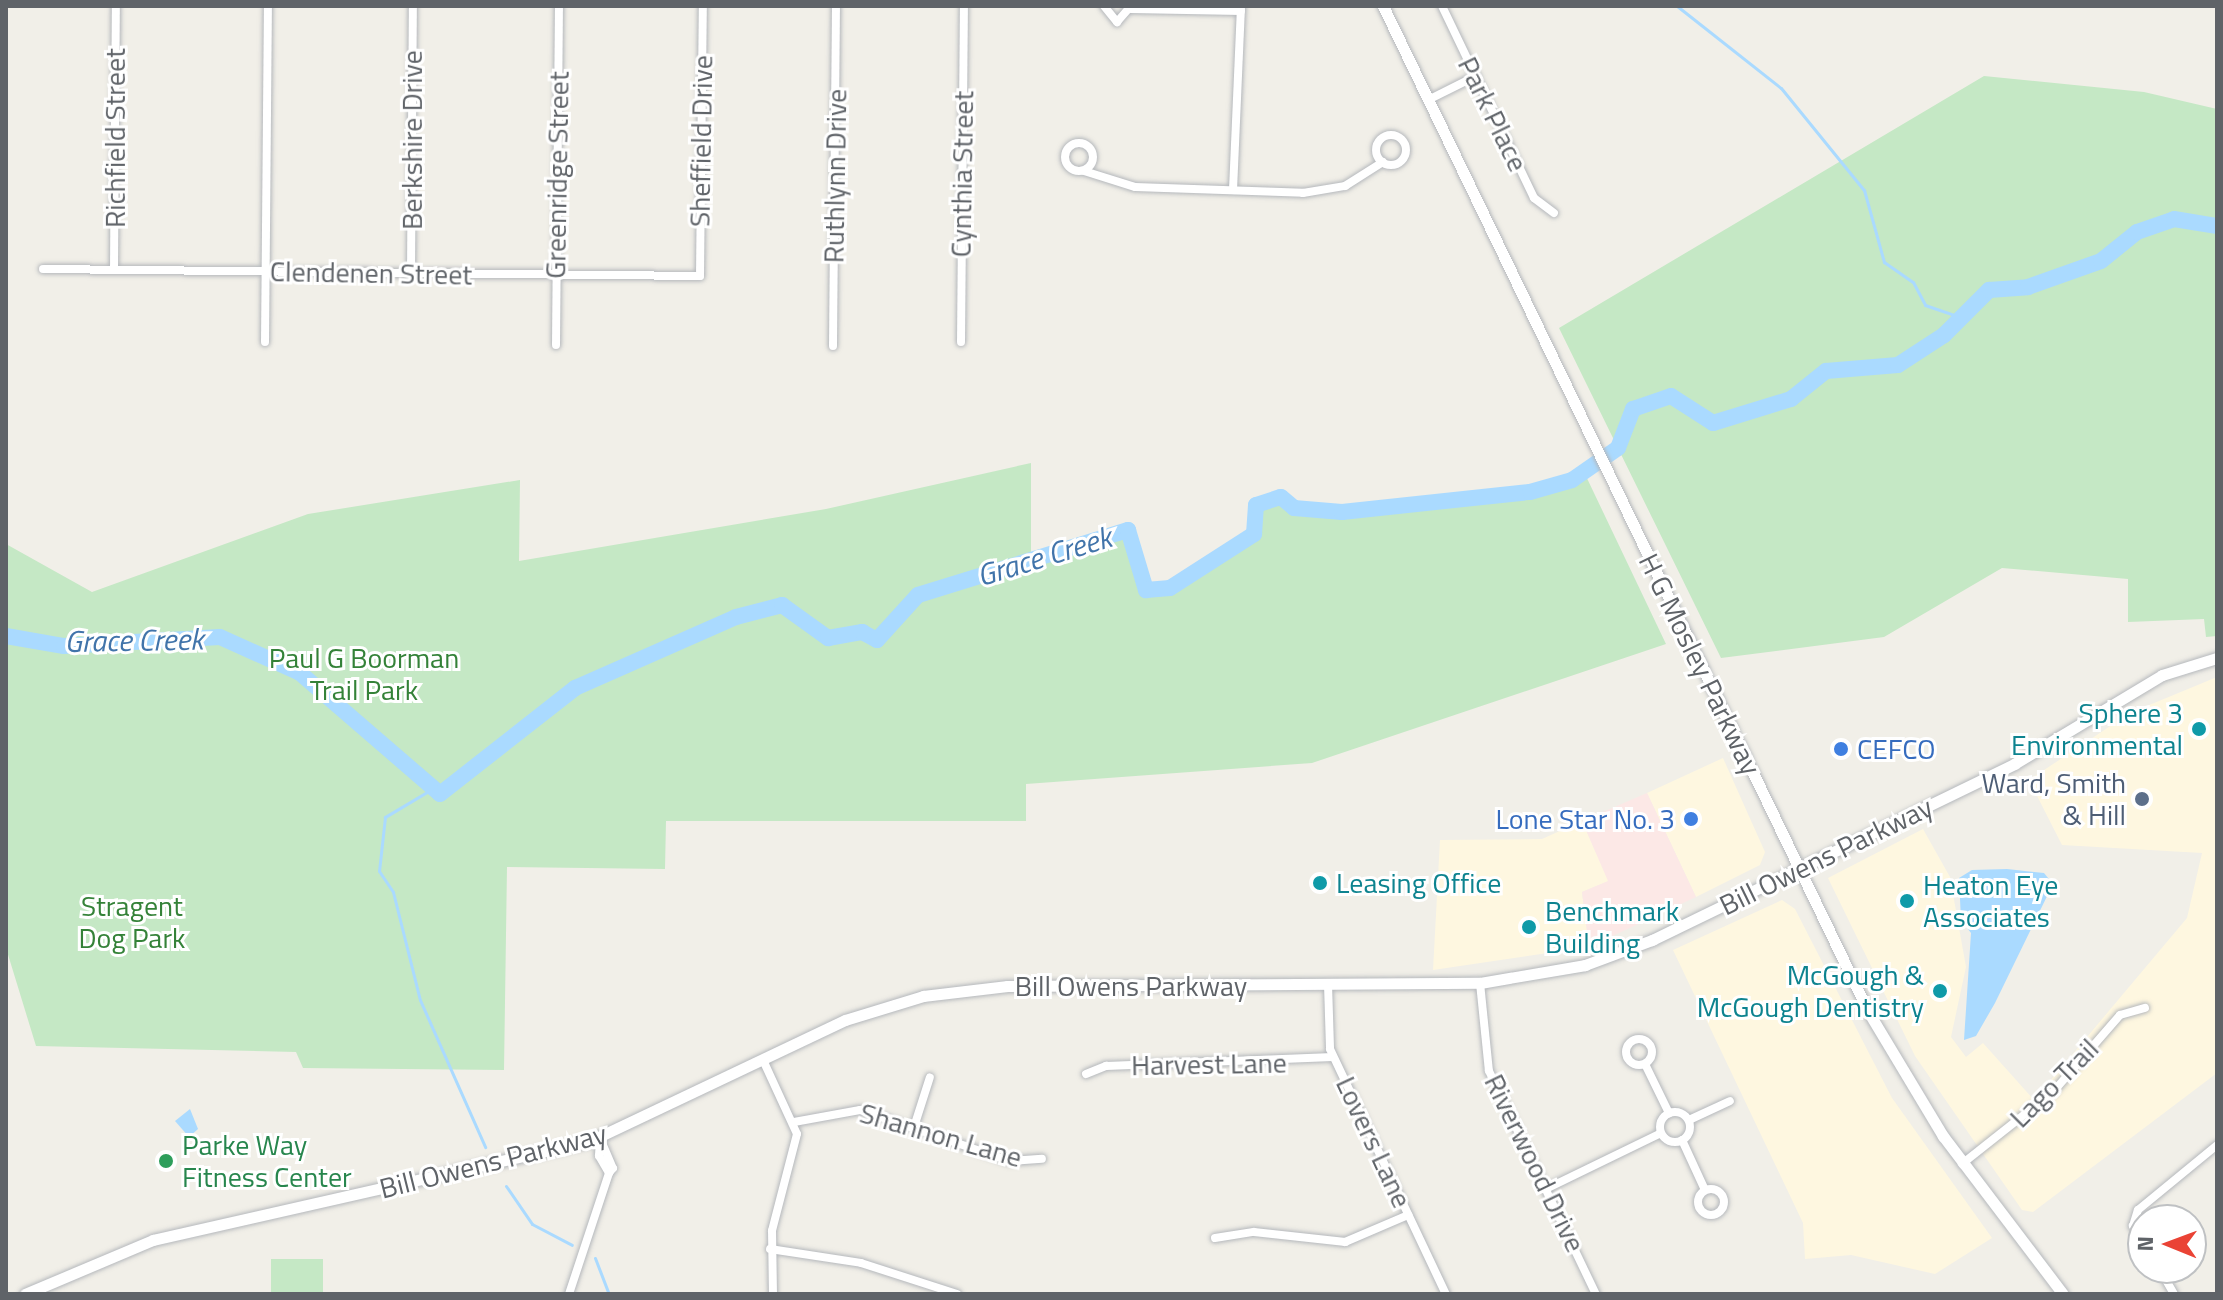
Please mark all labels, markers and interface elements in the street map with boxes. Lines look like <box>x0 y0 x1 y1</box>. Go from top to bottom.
street label: Richfield Street <box>98 48 132 228</box>
street label: Berkshire Drive <box>395 50 429 230</box>
street label: Park Place <box>1451 51 1535 177</box>
street label: Sheffield Drive <box>683 55 719 227</box>
street label: Greenridge Street <box>538 71 576 279</box>
street label: Ruthlynn Drive <box>817 89 853 263</box>
street label: Cynthia Street <box>944 90 980 258</box>
street label: Clendenen Street <box>270 254 472 292</box>
water label: Grace Creek <box>972 518 1116 594</box>
street label: H G Mosley Parkway <box>1632 548 1768 780</box>
water label: Grace Creek <box>64 621 204 659</box>
park label: Paul G Boorman Trail Park <box>269 641 459 707</box>
place label: Sphere 3 Environmental <box>2011 696 2183 762</box>
marker: Sphere 3 Environmental <box>2190 720 2208 738</box>
place label: CEFCO <box>1857 732 1936 766</box>
marker: CEFCO <box>1832 740 1850 758</box>
place label: Ward, Smith & Hill <box>1981 766 2126 832</box>
street label: Bill Owens Parkway <box>1714 790 1938 922</box>
marker: Ward, Smith & Hill <box>2133 790 2151 808</box>
place label: Lone Star No. 3 <box>1496 802 1675 836</box>
marker: Lone Star No. 3 <box>1682 810 1700 828</box>
place label: Leasing Office <box>1336 866 1502 900</box>
place label: Heaton Eye Associates <box>1923 868 2058 934</box>
marker: Leasing Office <box>1311 874 1329 892</box>
park label: Stragent Dog Park <box>79 889 185 955</box>
marker: Heaton Eye Associates <box>1898 892 1916 910</box>
place label: Benchmark Building <box>1545 894 1679 960</box>
marker: Benchmark Building <box>1520 918 1538 936</box>
place label: McGough & McGough Dentistry <box>1697 958 1924 1024</box>
street label: Bill Owens Parkway <box>1015 969 1247 1003</box>
marker: McGough & McGough Dentistry <box>1931 982 1949 1000</box>
street label: Lago Trail <box>2003 1032 2105 1134</box>
street label: Harvest Lane <box>1131 1046 1287 1082</box>
street label: Riverwood Drive <box>1478 1069 1592 1257</box>
street label: Lovers Lane <box>1329 1071 1419 1213</box>
street label: Shannon Lane <box>856 1096 1026 1174</box>
street label: Bill Owens Parkway <box>376 1117 610 1205</box>
place label: Parke Way Fitness Center <box>182 1128 352 1194</box>
marker: Parke Way Fitness Center <box>157 1152 175 1170</box>
north arrow <box>2127 1204 2207 1284</box>
text: N <box>2128 1236 2162 1252</box>

